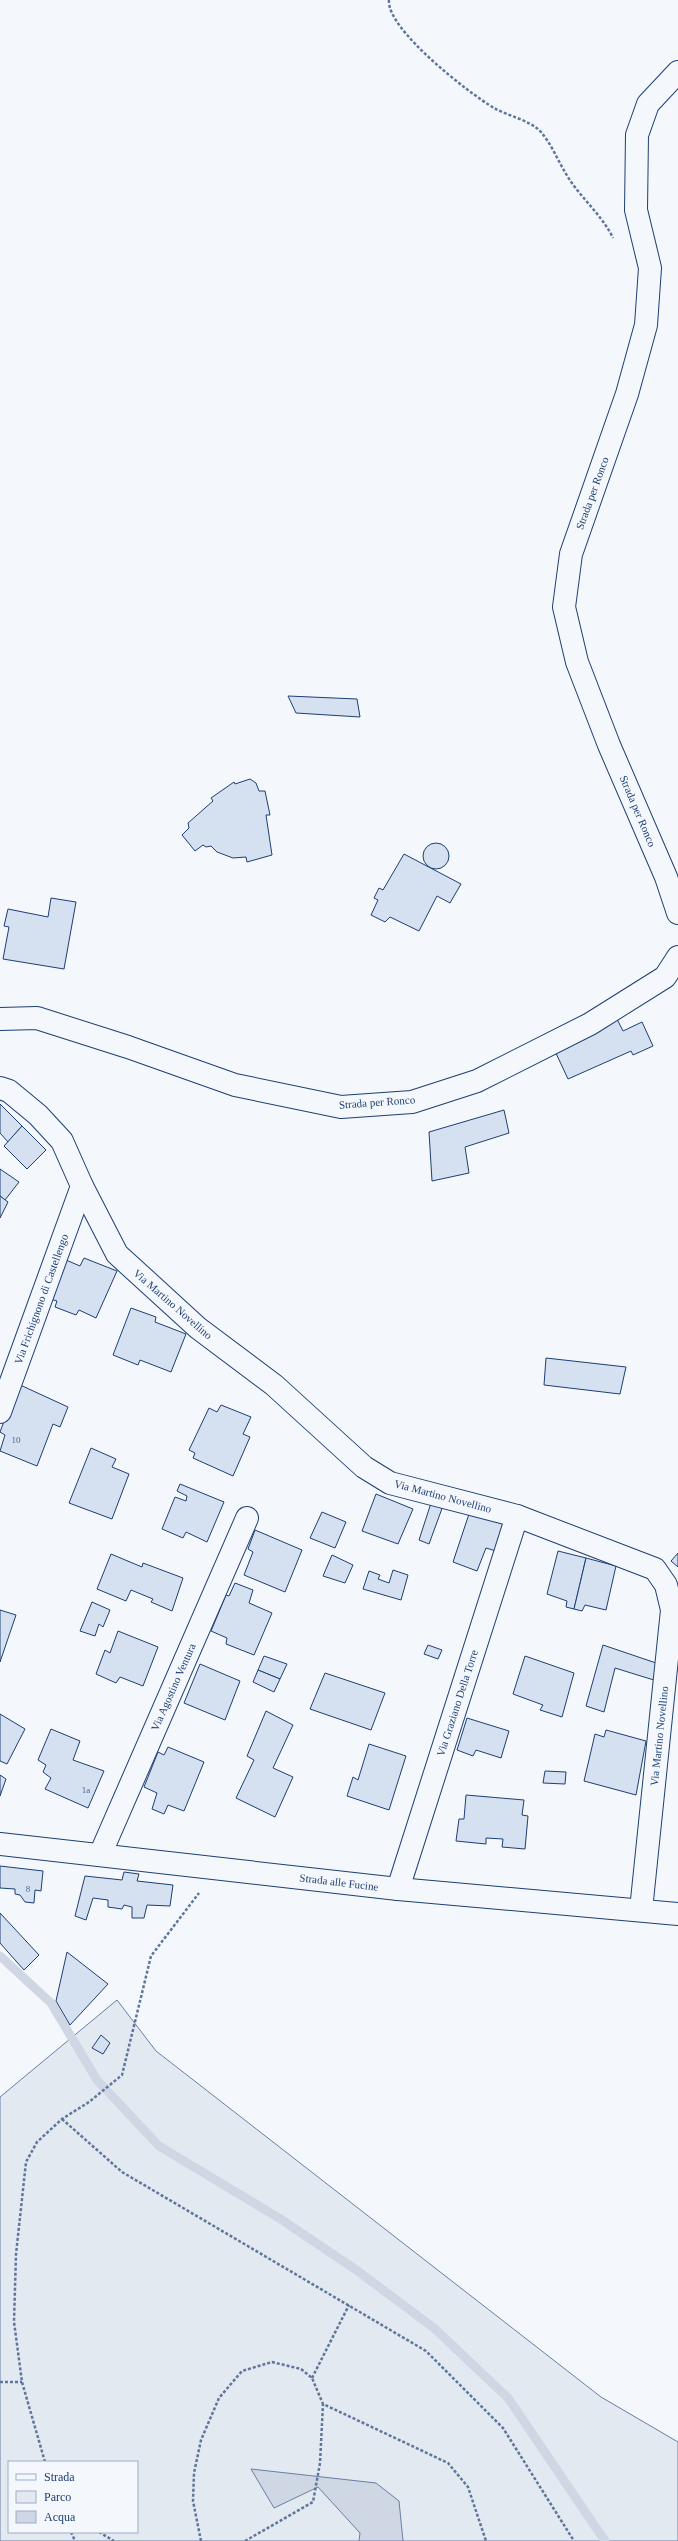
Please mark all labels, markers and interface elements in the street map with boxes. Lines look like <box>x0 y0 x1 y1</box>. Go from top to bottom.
street label: Strada per Ronco <box>573 455 611 531</box>
street label: Strada per Ronco <box>618 774 659 849</box>
street label: Strada per Ronco <box>338 1093 416 1111</box>
street label: Via Frichignono di Castellengo <box>12 1232 70 1366</box>
street label: Via Martino Novellino <box>131 1267 215 1342</box>
house number: 10 <box>12 1435 21 1445</box>
street label: Via Martino Novellino <box>393 1477 493 1515</box>
street label: Via Agostino Ventura <box>148 1641 198 1733</box>
street label: Via Graziano Della Torre <box>434 1648 480 1758</box>
street label: Via Martino Novellino <box>648 1685 670 1786</box>
house number: 1a <box>82 1785 90 1795</box>
street label: Strada alle Fucine <box>299 1871 379 1893</box>
house number: 8 <box>26 1884 31 1894</box>
legend <box>8 2461 138 2533</box>
text: Strada <box>44 2470 75 2484</box>
text: Parco <box>44 2490 71 2504</box>
text: Acqua <box>44 2510 76 2524</box>

